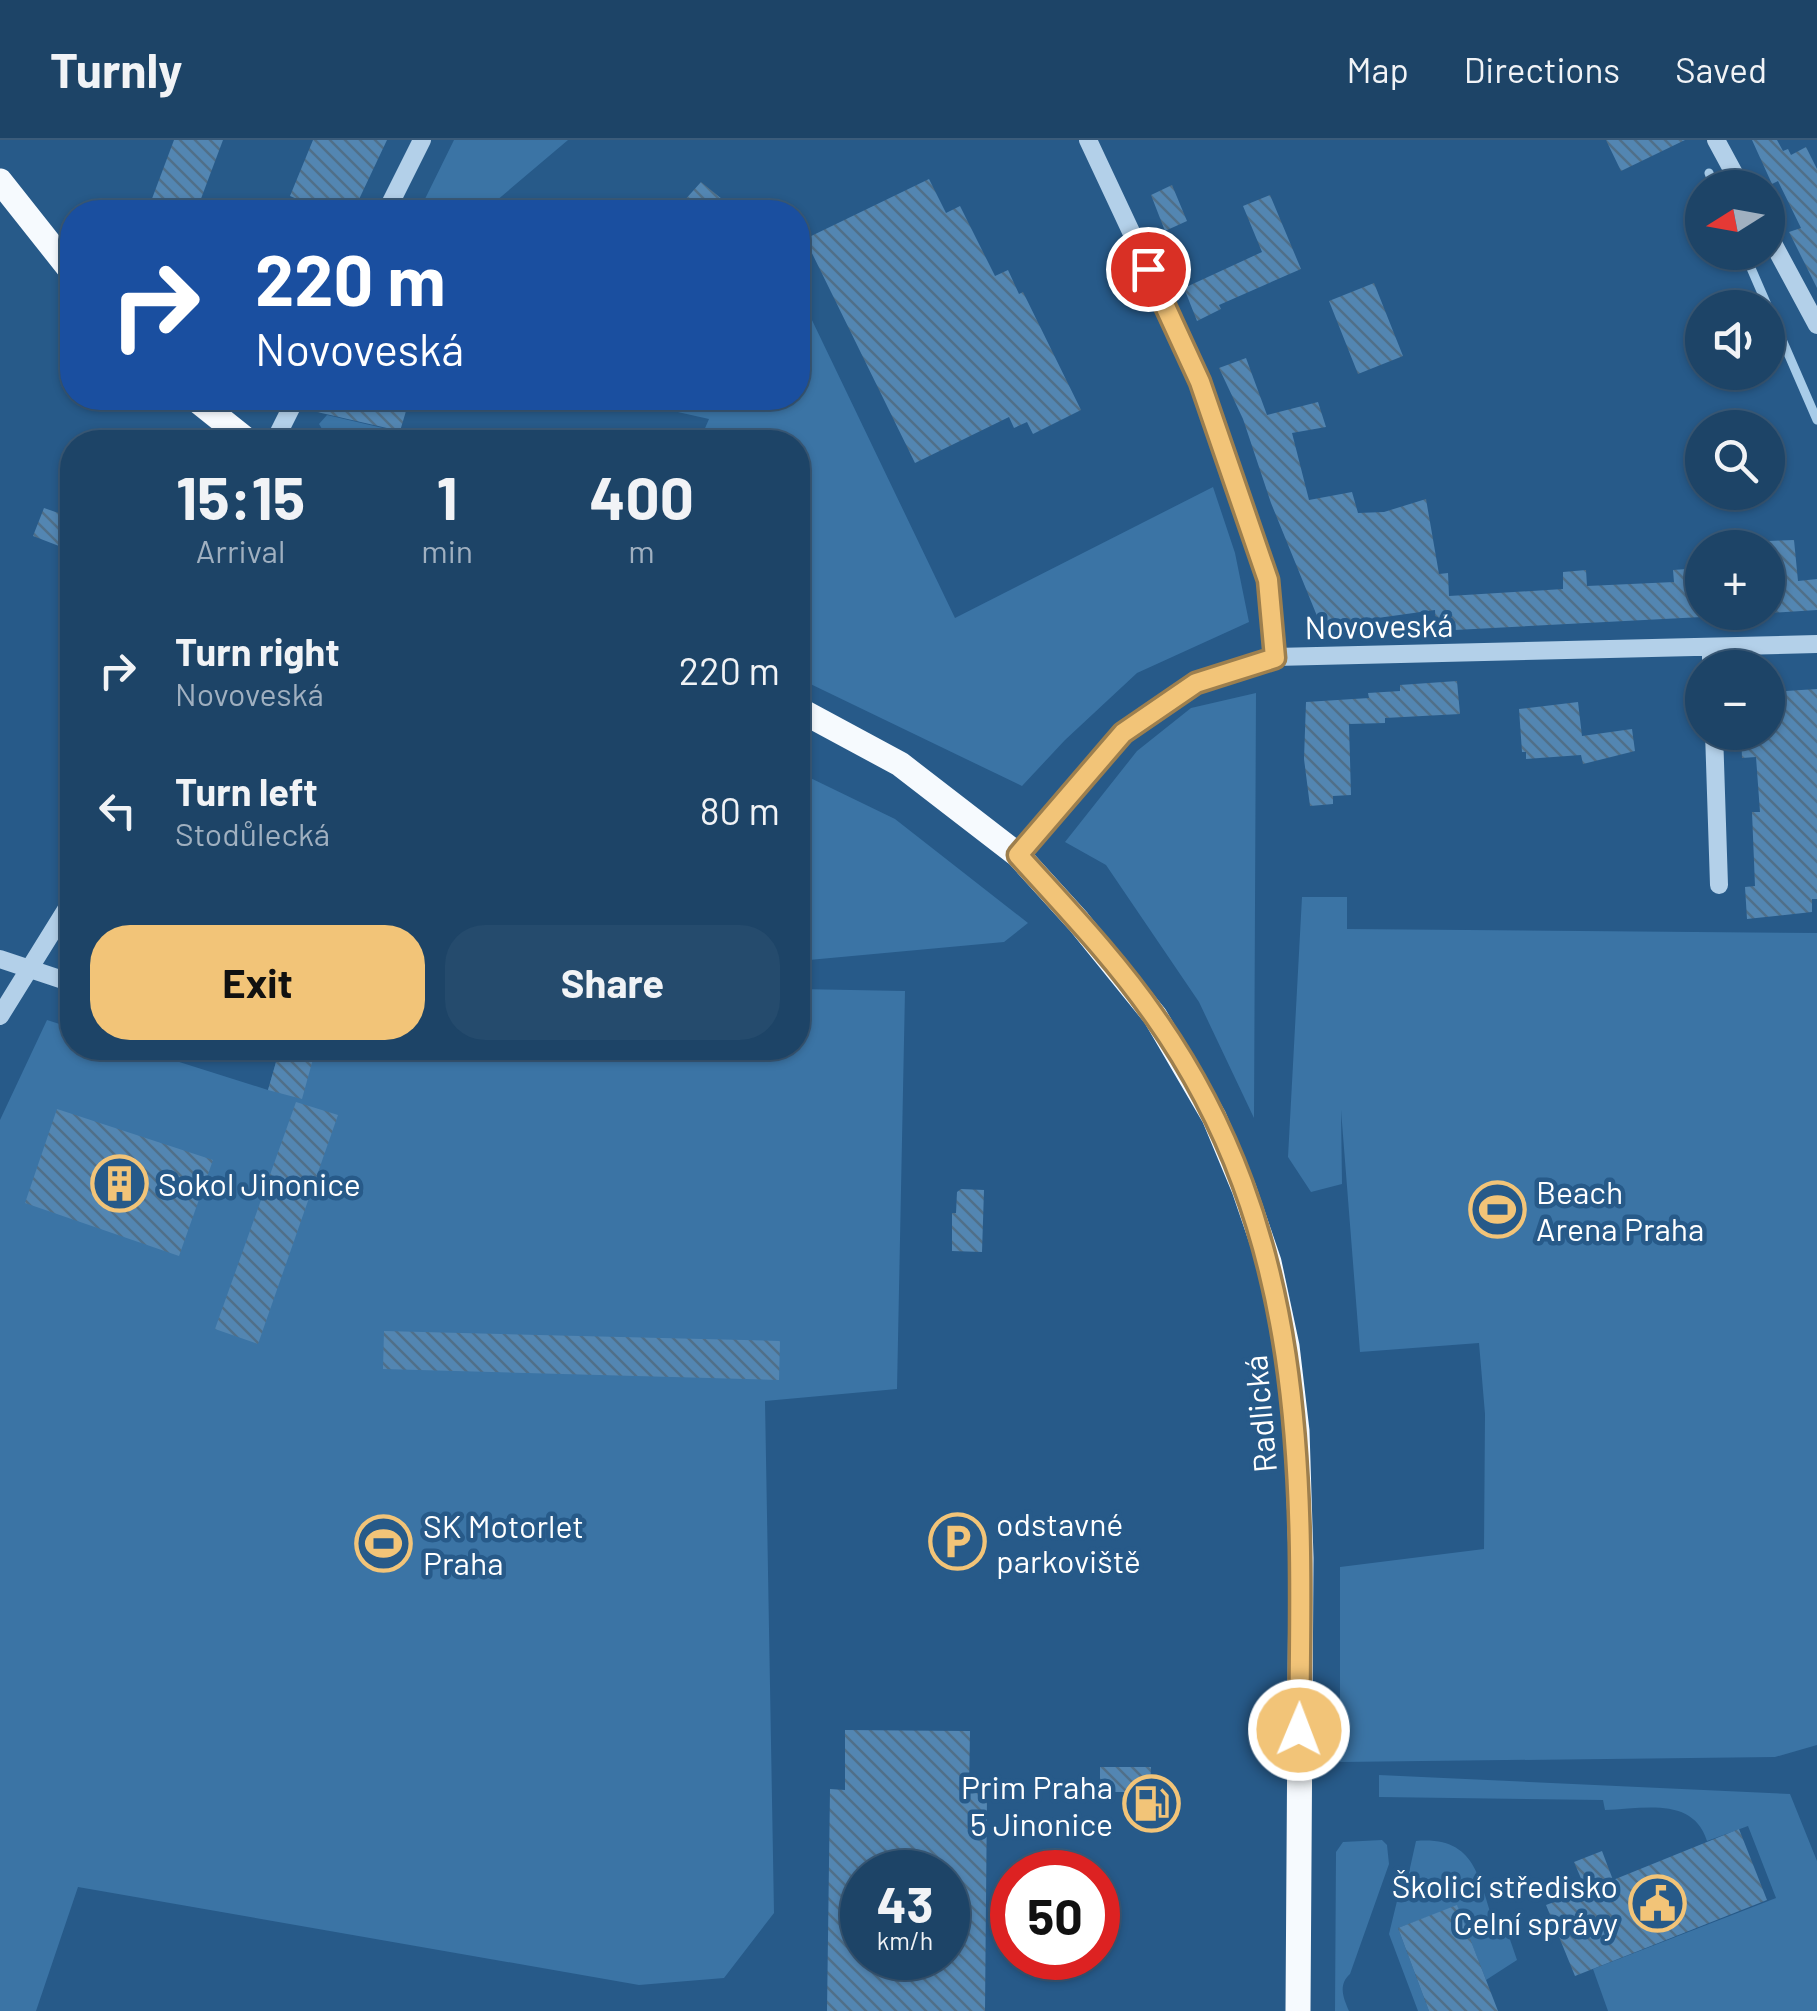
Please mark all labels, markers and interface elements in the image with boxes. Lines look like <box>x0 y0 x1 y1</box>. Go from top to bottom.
text: Turnly <box>50 40 183 98</box>
text: Map <box>1347 48 1409 90</box>
text: Directions <box>1464 48 1620 90</box>
text: Saved <box>1675 48 1767 90</box>
north arrow <box>1685 170 1785 270</box>
map controls <box>1685 170 1785 750</box>
pin <box>1106 227 1191 312</box>
text: 220 m <box>255 236 446 320</box>
icon: right <box>90 240 220 370</box>
icon: arrive <box>1121 242 1176 297</box>
button: sound <box>1685 290 1785 390</box>
text: Novoveská <box>255 321 464 375</box>
button: search <box>1685 410 1785 510</box>
text: 15:15 <box>176 460 305 532</box>
text: 1 <box>437 460 458 532</box>
text: 400 <box>589 460 694 532</box>
button: + <box>1685 530 1785 630</box>
text: Arrival <box>196 531 285 569</box>
text: min <box>421 531 473 569</box>
text: m <box>628 531 655 569</box>
street label: Novoveská <box>1304 605 1454 645</box>
text: Turn right <box>175 628 340 674</box>
icon: right <box>90 643 145 698</box>
text: 220 m <box>679 647 780 693</box>
button: − <box>1685 650 1785 750</box>
text: Novoveská <box>175 674 324 712</box>
text: Turn left <box>175 768 318 814</box>
icon: left <box>90 783 145 838</box>
text: 80 m <box>700 787 780 833</box>
text: Stodůlecká <box>175 814 330 852</box>
button: Exit <box>90 925 425 1040</box>
button: Share <box>445 925 780 1040</box>
building icon: Sokol Jinonice <box>89 1153 149 1213</box>
place label: Sokol Jinonice <box>158 1164 361 1202</box>
place label: Beach Arena Praha <box>1536 1172 1704 1247</box>
sports icon: Beach Arena Praha <box>1467 1179 1527 1239</box>
street label: Radlická <box>1235 1354 1283 1474</box>
place label: odstavné parkoviště <box>996 1504 1141 1579</box>
place label: SK Motorlet Praha <box>423 1506 584 1581</box>
parking icon: odstavné parkoviště <box>927 1511 987 1571</box>
sports icon: SK Motorlet Praha <box>354 1513 414 1573</box>
position arrow <box>1247 1678 1351 1782</box>
place label: Prim Praha 5 Jinonice <box>961 1767 1113 1842</box>
fuel station icon: Prim Praha 5 Jinonice <box>1122 1774 1182 1834</box>
speed limit sign: 50 <box>990 1850 1120 1980</box>
place label: Školicí středisko Celní správy <box>1392 1866 1618 1941</box>
text: 43 <box>876 1873 934 1933</box>
public building icon: Školicí středisko Celní správy <box>1627 1873 1687 1933</box>
text: km/h <box>877 1925 933 1955</box>

